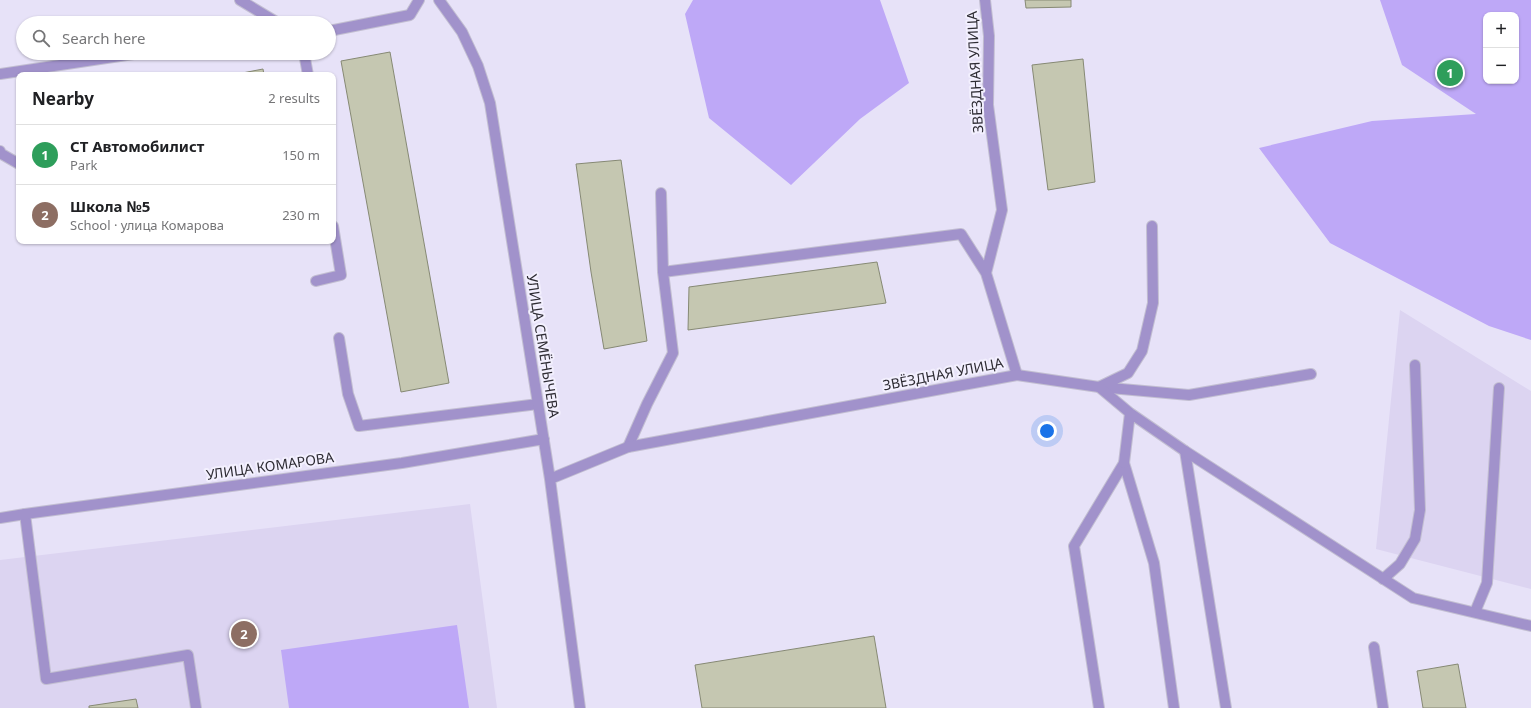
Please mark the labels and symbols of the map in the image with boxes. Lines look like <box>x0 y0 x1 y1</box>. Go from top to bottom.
street label: ЗВЁЗДНАЯ УЛИЦА <box>962 10 987 134</box>
pin: 1 <box>1437 58 1463 88</box>
street label: УЛИЦА СЕМЁНЫЧЕВА <box>523 273 564 419</box>
street label: ЗВЁЗДНАЯ УЛИЦА <box>881 353 1005 394</box>
your location <box>1037 421 1057 441</box>
street label: УЛИЦА КОМАРОВА <box>205 447 335 484</box>
pin: 2 <box>231 619 257 649</box>

